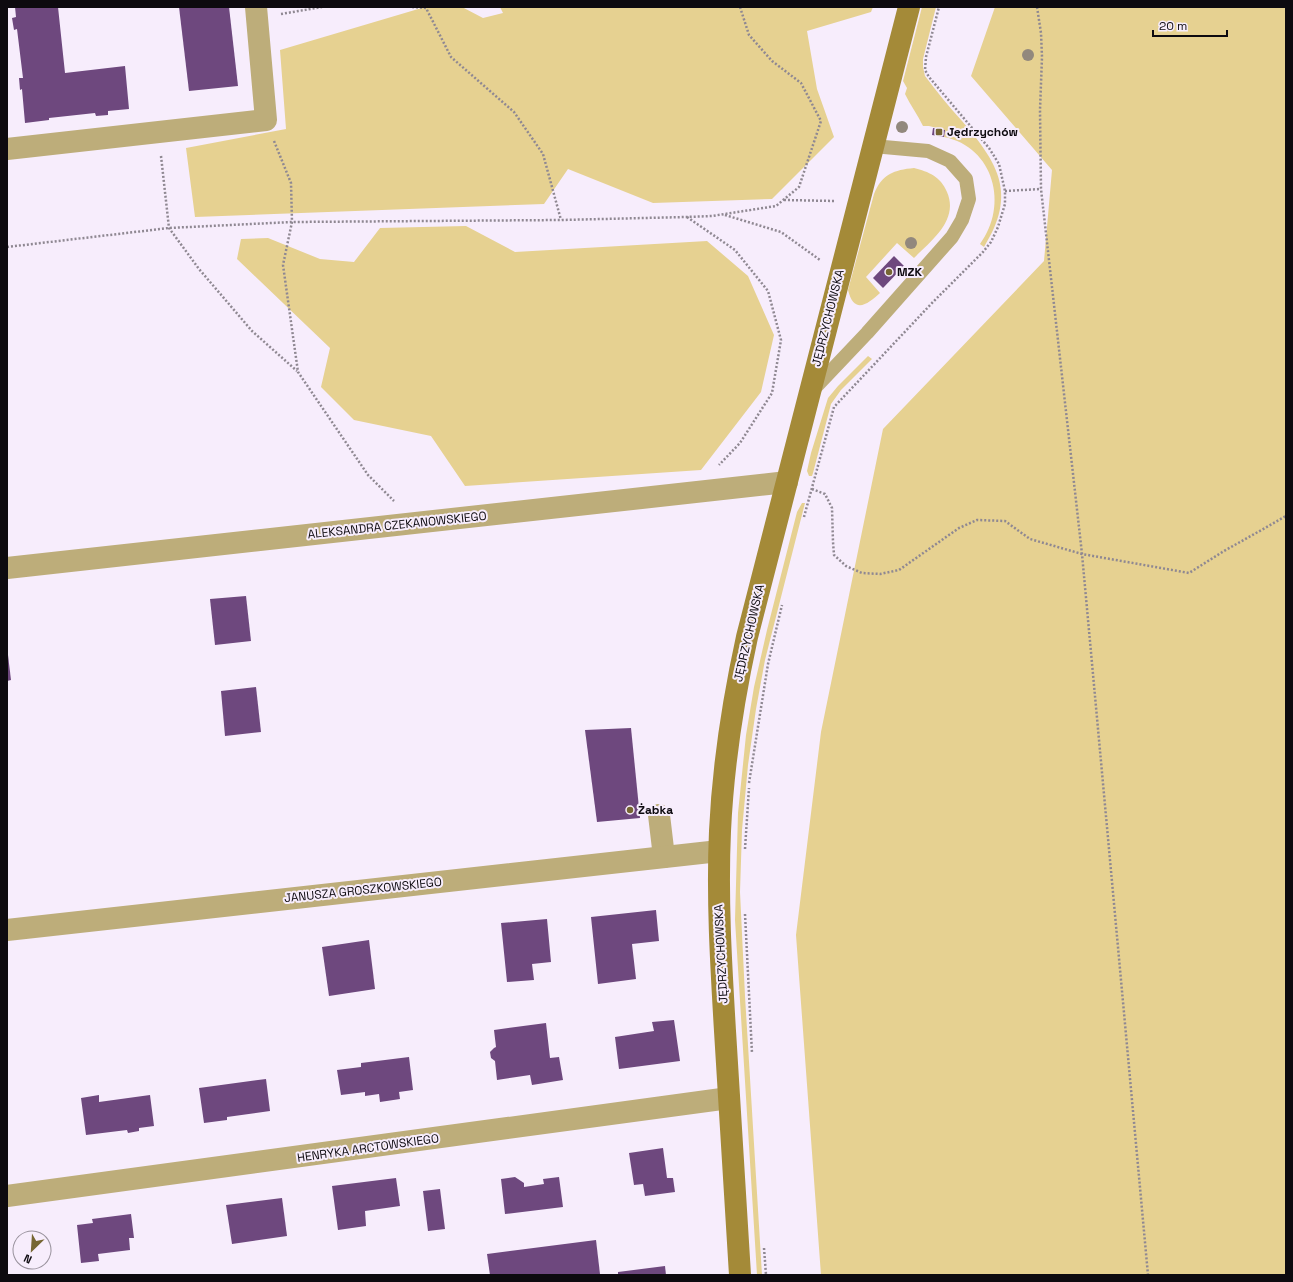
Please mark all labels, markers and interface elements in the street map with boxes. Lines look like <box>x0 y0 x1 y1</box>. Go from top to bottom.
scale bar <box>1153 12 1227 38</box>
text: 20 m <box>1159 18 1187 34</box>
place label: Jędrzychów <box>947 124 1018 140</box>
marker: Jędrzychów <box>934 127 944 137</box>
place label: MZK <box>897 264 922 280</box>
street label: JĘDRZYCHOWSKA <box>808 267 848 368</box>
marker: MZK <box>884 267 894 277</box>
street label: ALEKSANDRA CZEKANOWSKIEGO <box>307 508 487 542</box>
street label: JĘDRZYCHOWSKA <box>730 582 768 683</box>
place label: Żabka <box>638 802 673 818</box>
marker: Żabka <box>625 805 635 815</box>
street label: JANUSZA GROSZKOWSKIEGO <box>283 874 443 906</box>
street label: JĘDRZYCHOWSKA <box>710 903 732 1004</box>
street label: HENRYKA ARCTOWSKIEGO <box>296 1130 440 1166</box>
north arrow <box>12 1230 52 1270</box>
text: N <box>21 1251 34 1267</box>

